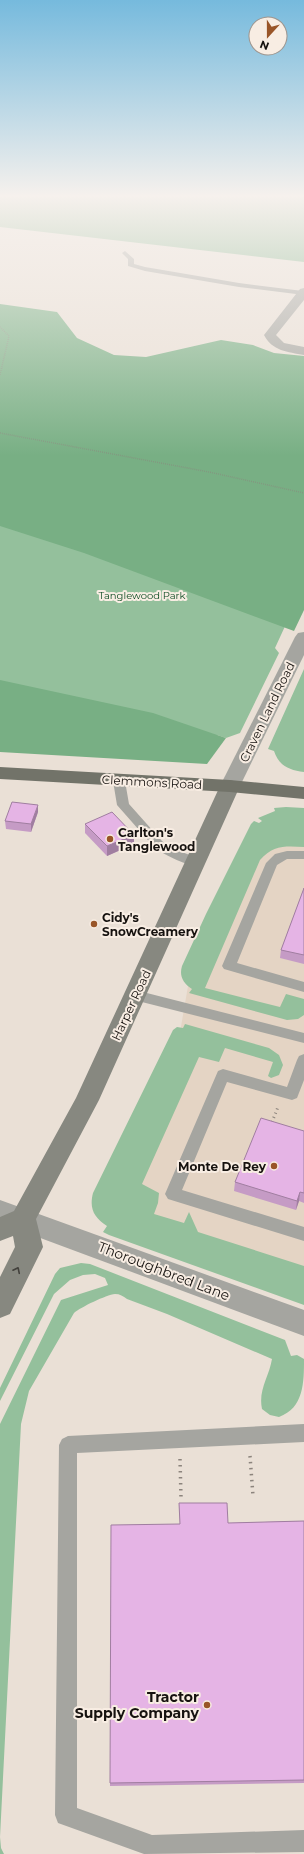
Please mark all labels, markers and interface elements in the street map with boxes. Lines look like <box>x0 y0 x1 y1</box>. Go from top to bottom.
north arrow <box>248 16 288 56</box>
text: N <box>258 37 271 53</box>
park label: Tanglewood Park <box>98 589 186 602</box>
street label: Craven Land Road <box>236 659 298 765</box>
street label: Clemmons Road <box>101 772 203 792</box>
place label: Carlton's Tanglewood <box>118 825 195 854</box>
marker: Carlton's Tanglewood <box>105 834 115 844</box>
place label: Cidy's SnowCreamery <box>102 910 199 939</box>
marker: Cidy's SnowCreamery <box>89 919 99 929</box>
street label: Harper Road <box>108 967 154 1043</box>
place label: Monte De Rey <box>178 1159 267 1174</box>
marker: Monte De Rey <box>269 1161 279 1171</box>
street label: Thoroughbred Lane <box>95 1238 233 1304</box>
one-way arrow <box>12 1267 20 1275</box>
place label: Tractor Supply Company <box>75 1688 200 1722</box>
marker: Tractor Supply Company <box>202 1700 212 1710</box>

